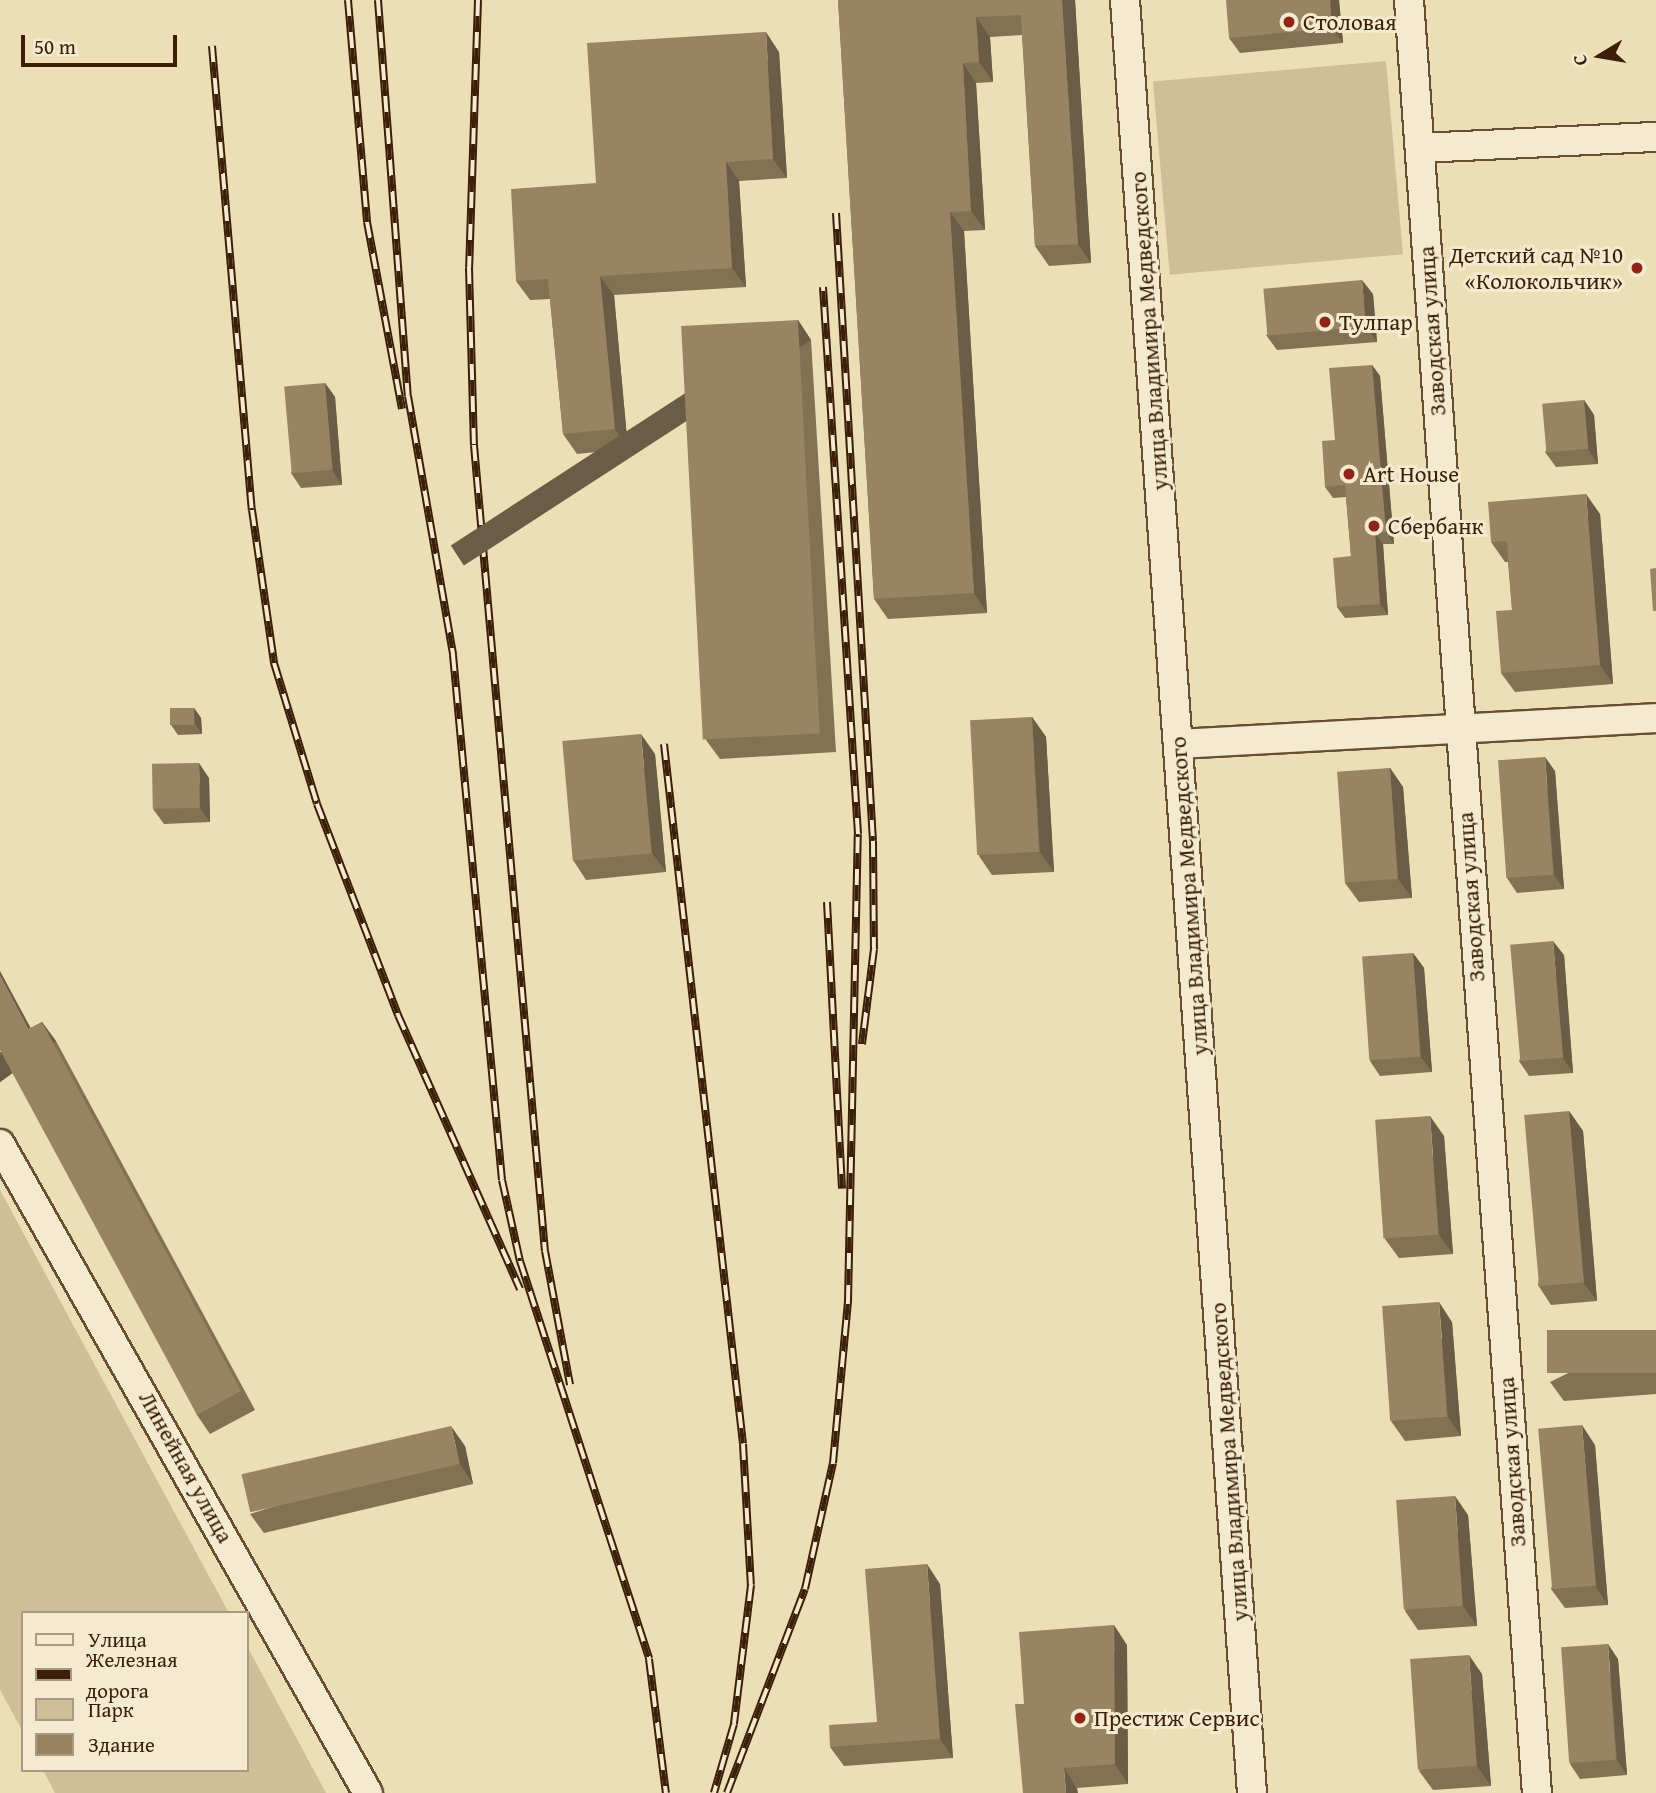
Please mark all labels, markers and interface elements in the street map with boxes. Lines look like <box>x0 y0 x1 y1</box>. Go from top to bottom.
place label: Столовая <box>1303 8 1397 36</box>
marker: Столовая <box>1281 14 1297 30</box>
scale bar <box>24 21 180 65</box>
north arrow <box>1565 21 1635 91</box>
text: 50 m <box>34 31 76 62</box>
text: С <box>1565 52 1594 68</box>
street label: улица Владимира Медведского <box>1124 171 1174 491</box>
place label: Детский сад №10 «Колокольчик» <box>1449 241 1623 295</box>
street label: Заводская улица <box>1412 245 1452 417</box>
marker: Детский сад №10 «Колокольчик» <box>1629 260 1645 276</box>
place label: Тулпар <box>1339 308 1413 336</box>
marker: Тулпар <box>1317 314 1333 330</box>
place label: Art House <box>1363 460 1459 488</box>
marker: Art House <box>1341 466 1357 482</box>
place label: Сбербанк <box>1388 512 1484 540</box>
marker: Сбербанк <box>1366 518 1382 534</box>
street label: улица Владимира Медведского <box>1164 736 1214 1056</box>
street label: Заводская улица <box>1451 811 1491 983</box>
street label: улица Владимира Медведского <box>1204 1302 1254 1622</box>
street label: Заводская улица <box>1492 1376 1532 1548</box>
street label: Линейная улица <box>133 1386 239 1548</box>
legend <box>21 1611 248 1772</box>
text: Улица <box>88 1624 147 1655</box>
text: Железная дорога <box>86 1644 178 1706</box>
text: Парк <box>88 1694 134 1725</box>
place label: Престиж Сервис <box>1094 1704 1260 1732</box>
marker: Престиж Сервис <box>1072 1710 1088 1726</box>
text: Здание <box>88 1729 155 1760</box>

